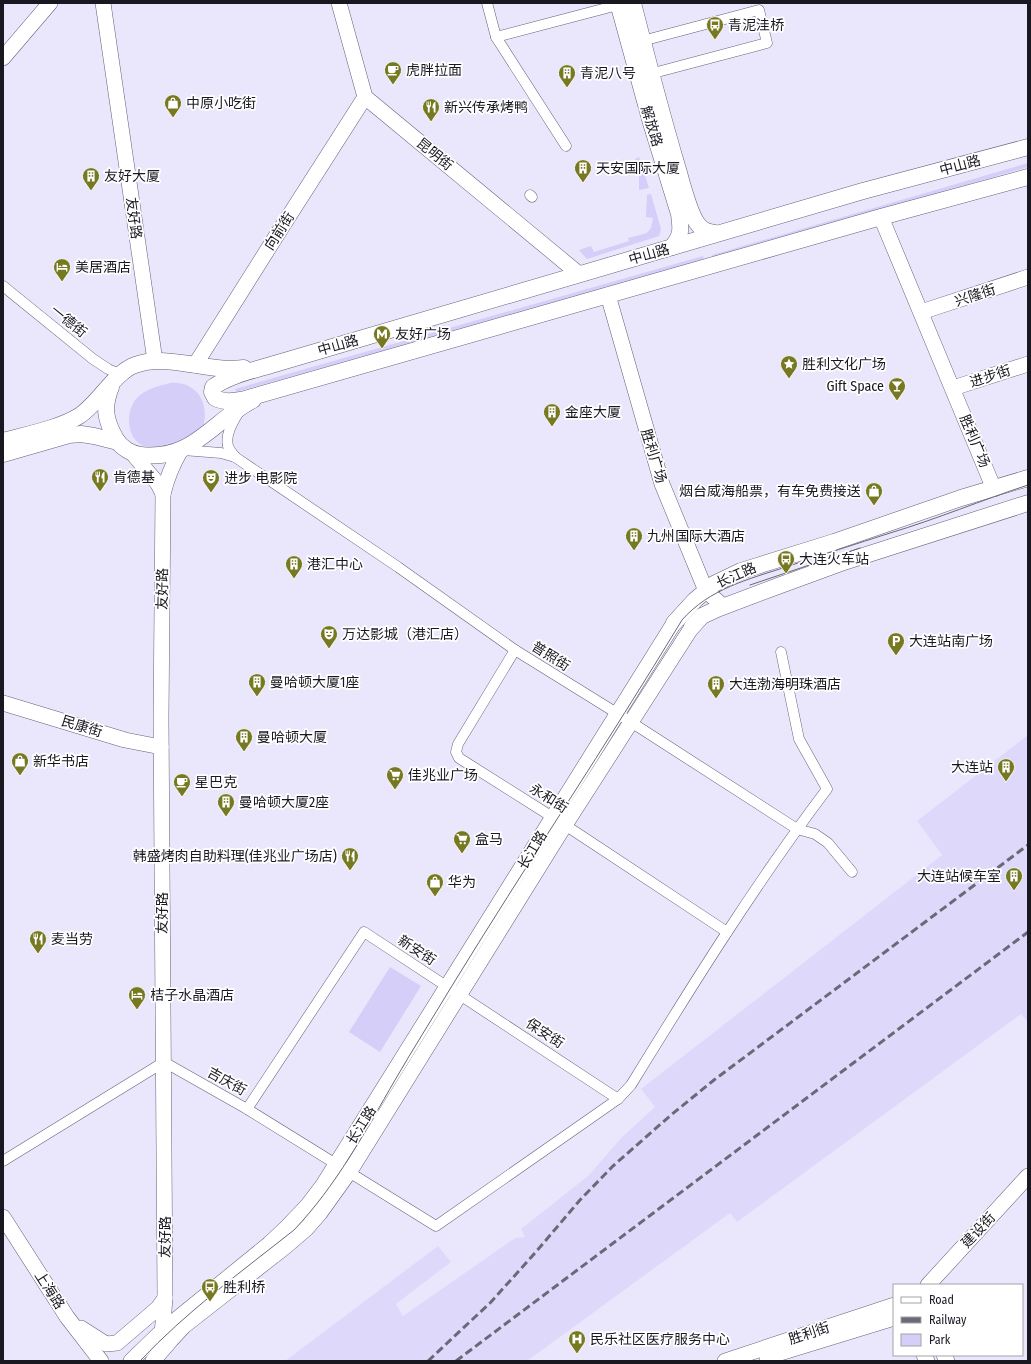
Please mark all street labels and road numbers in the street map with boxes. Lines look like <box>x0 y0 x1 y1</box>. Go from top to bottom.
street label: 解放路 <box>637 104 666 149</box>
street label: 昆明街 <box>413 135 456 174</box>
street label: 中山路 <box>938 152 983 179</box>
street label: 友好路 <box>122 196 145 240</box>
street label: 向前街 <box>261 209 298 254</box>
street label: 中山路 <box>627 241 672 268</box>
street label: 兴隆街 <box>953 281 998 310</box>
street label: 一德街 <box>47 302 90 341</box>
street label: 中山路 <box>316 332 361 359</box>
street label: 进步街 <box>968 362 1013 391</box>
street label: 胜利广场 <box>956 412 993 470</box>
street label: 胜利广场 <box>637 427 670 485</box>
street label: 长江路 <box>714 559 759 592</box>
street label: 友好路 <box>154 568 171 610</box>
street label: 普照街 <box>528 638 573 675</box>
street label: 民康街 <box>59 712 104 741</box>
street label: 永和街 <box>526 780 571 817</box>
street label: 长江路 <box>514 828 551 873</box>
street label: 友好路 <box>154 892 171 934</box>
street label: 新安街 <box>394 932 439 969</box>
street label: 保安街 <box>522 1015 567 1052</box>
street label: 吉庆街 <box>204 1064 249 1099</box>
street label: 长江路 <box>343 1103 380 1148</box>
street label: 建设街 <box>958 1209 999 1251</box>
street label: 友好路 <box>157 1216 174 1258</box>
street label: 上海路 <box>31 1268 68 1313</box>
street label: 胜利街 <box>787 1319 832 1348</box>

